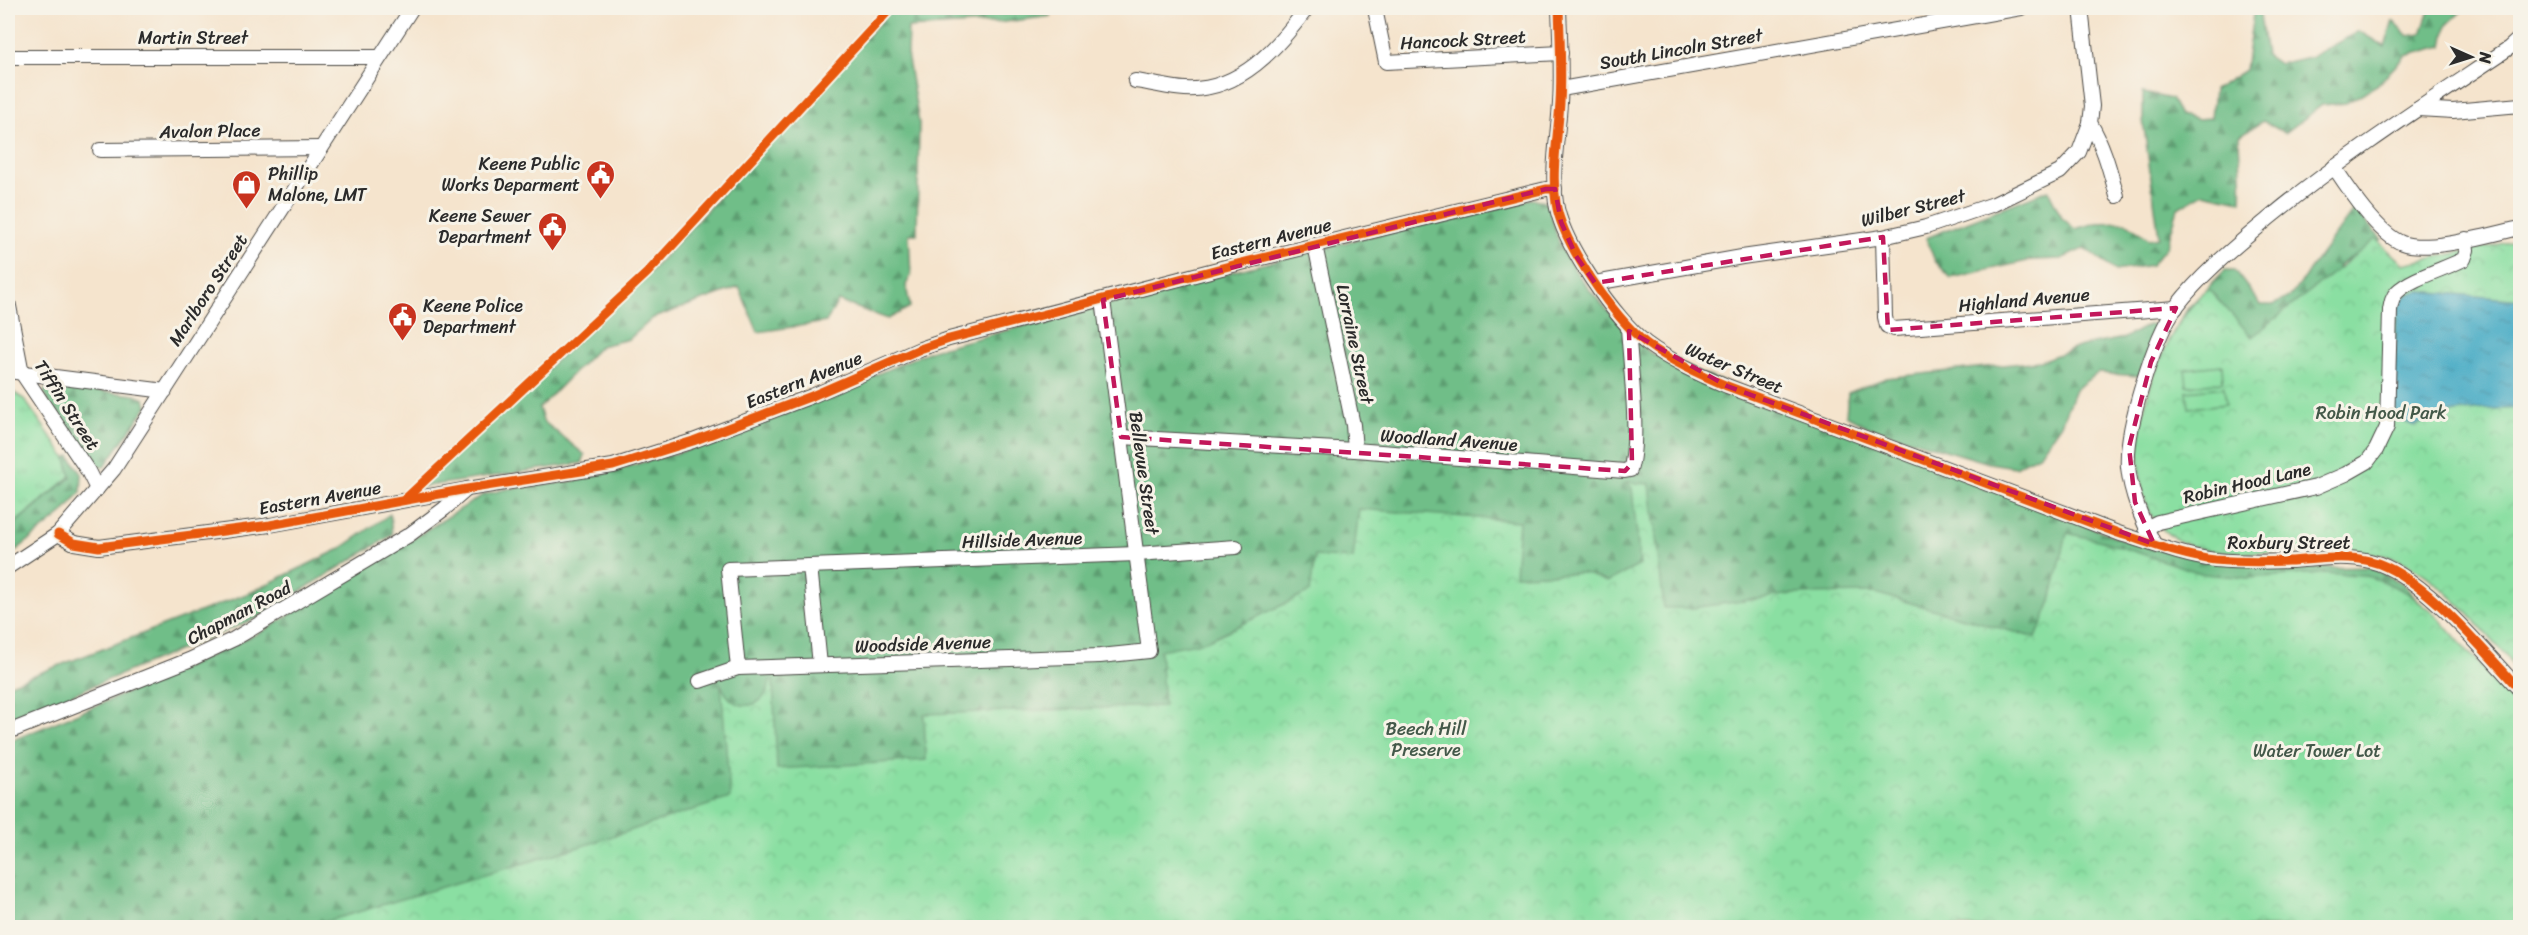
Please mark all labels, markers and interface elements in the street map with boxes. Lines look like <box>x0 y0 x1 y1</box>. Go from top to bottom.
street label: South Lincoln Street <box>1597 19 1766 79</box>
street label: Hancock Street <box>1399 21 1527 59</box>
street label: Martin Street <box>138 22 249 54</box>
north arrow <box>2441 27 2501 87</box>
text: N <box>2471 50 2500 65</box>
street label: Avalon Place <box>158 114 261 148</box>
place label: Keene Public Works Deparment <box>441 148 580 201</box>
place label: Phillip Malone, LMT <box>268 158 368 211</box>
public building icon: Keene Public Works Deparment <box>585 158 617 200</box>
shop icon: Phillip Malone, LMT <box>231 168 263 210</box>
street label: Wilber Street <box>1857 179 1969 236</box>
place label: Keene Sewer Department <box>429 200 533 253</box>
street label: Eastern Avenue <box>1207 209 1335 269</box>
public building icon: Keene Sewer Department <box>536 210 568 252</box>
street label: Marlboro Street <box>159 227 257 353</box>
street label: Highland Avenue <box>1957 278 2091 322</box>
street label: Lorraine Street <box>1327 281 1383 408</box>
place label: Keene Police Department <box>423 290 523 343</box>
public building icon: Keene Police Department <box>386 300 418 342</box>
street label: Water Street <box>1680 333 1788 403</box>
street label: Eastern Avenue <box>741 342 867 418</box>
street label: Tiffin Street <box>25 353 109 457</box>
park label: Robin Hood Park <box>2316 397 2447 429</box>
street label: Bellevue Street <box>1120 409 1169 537</box>
street label: Woodland Avenue <box>1379 419 1519 461</box>
street label: Robin Hood Lane <box>2180 453 2314 513</box>
street label: Eastern Avenue <box>256 472 384 524</box>
street label: Hillside Avenue <box>961 522 1083 558</box>
street label: Roxbury Street <box>2228 527 2351 559</box>
street label: Chapman Road <box>181 571 299 654</box>
street label: Woodside Avenue <box>854 626 992 662</box>
park label: Beech Hill Preserve <box>1386 713 1467 766</box>
park label: Water Tower Lot <box>2253 735 2381 767</box>

